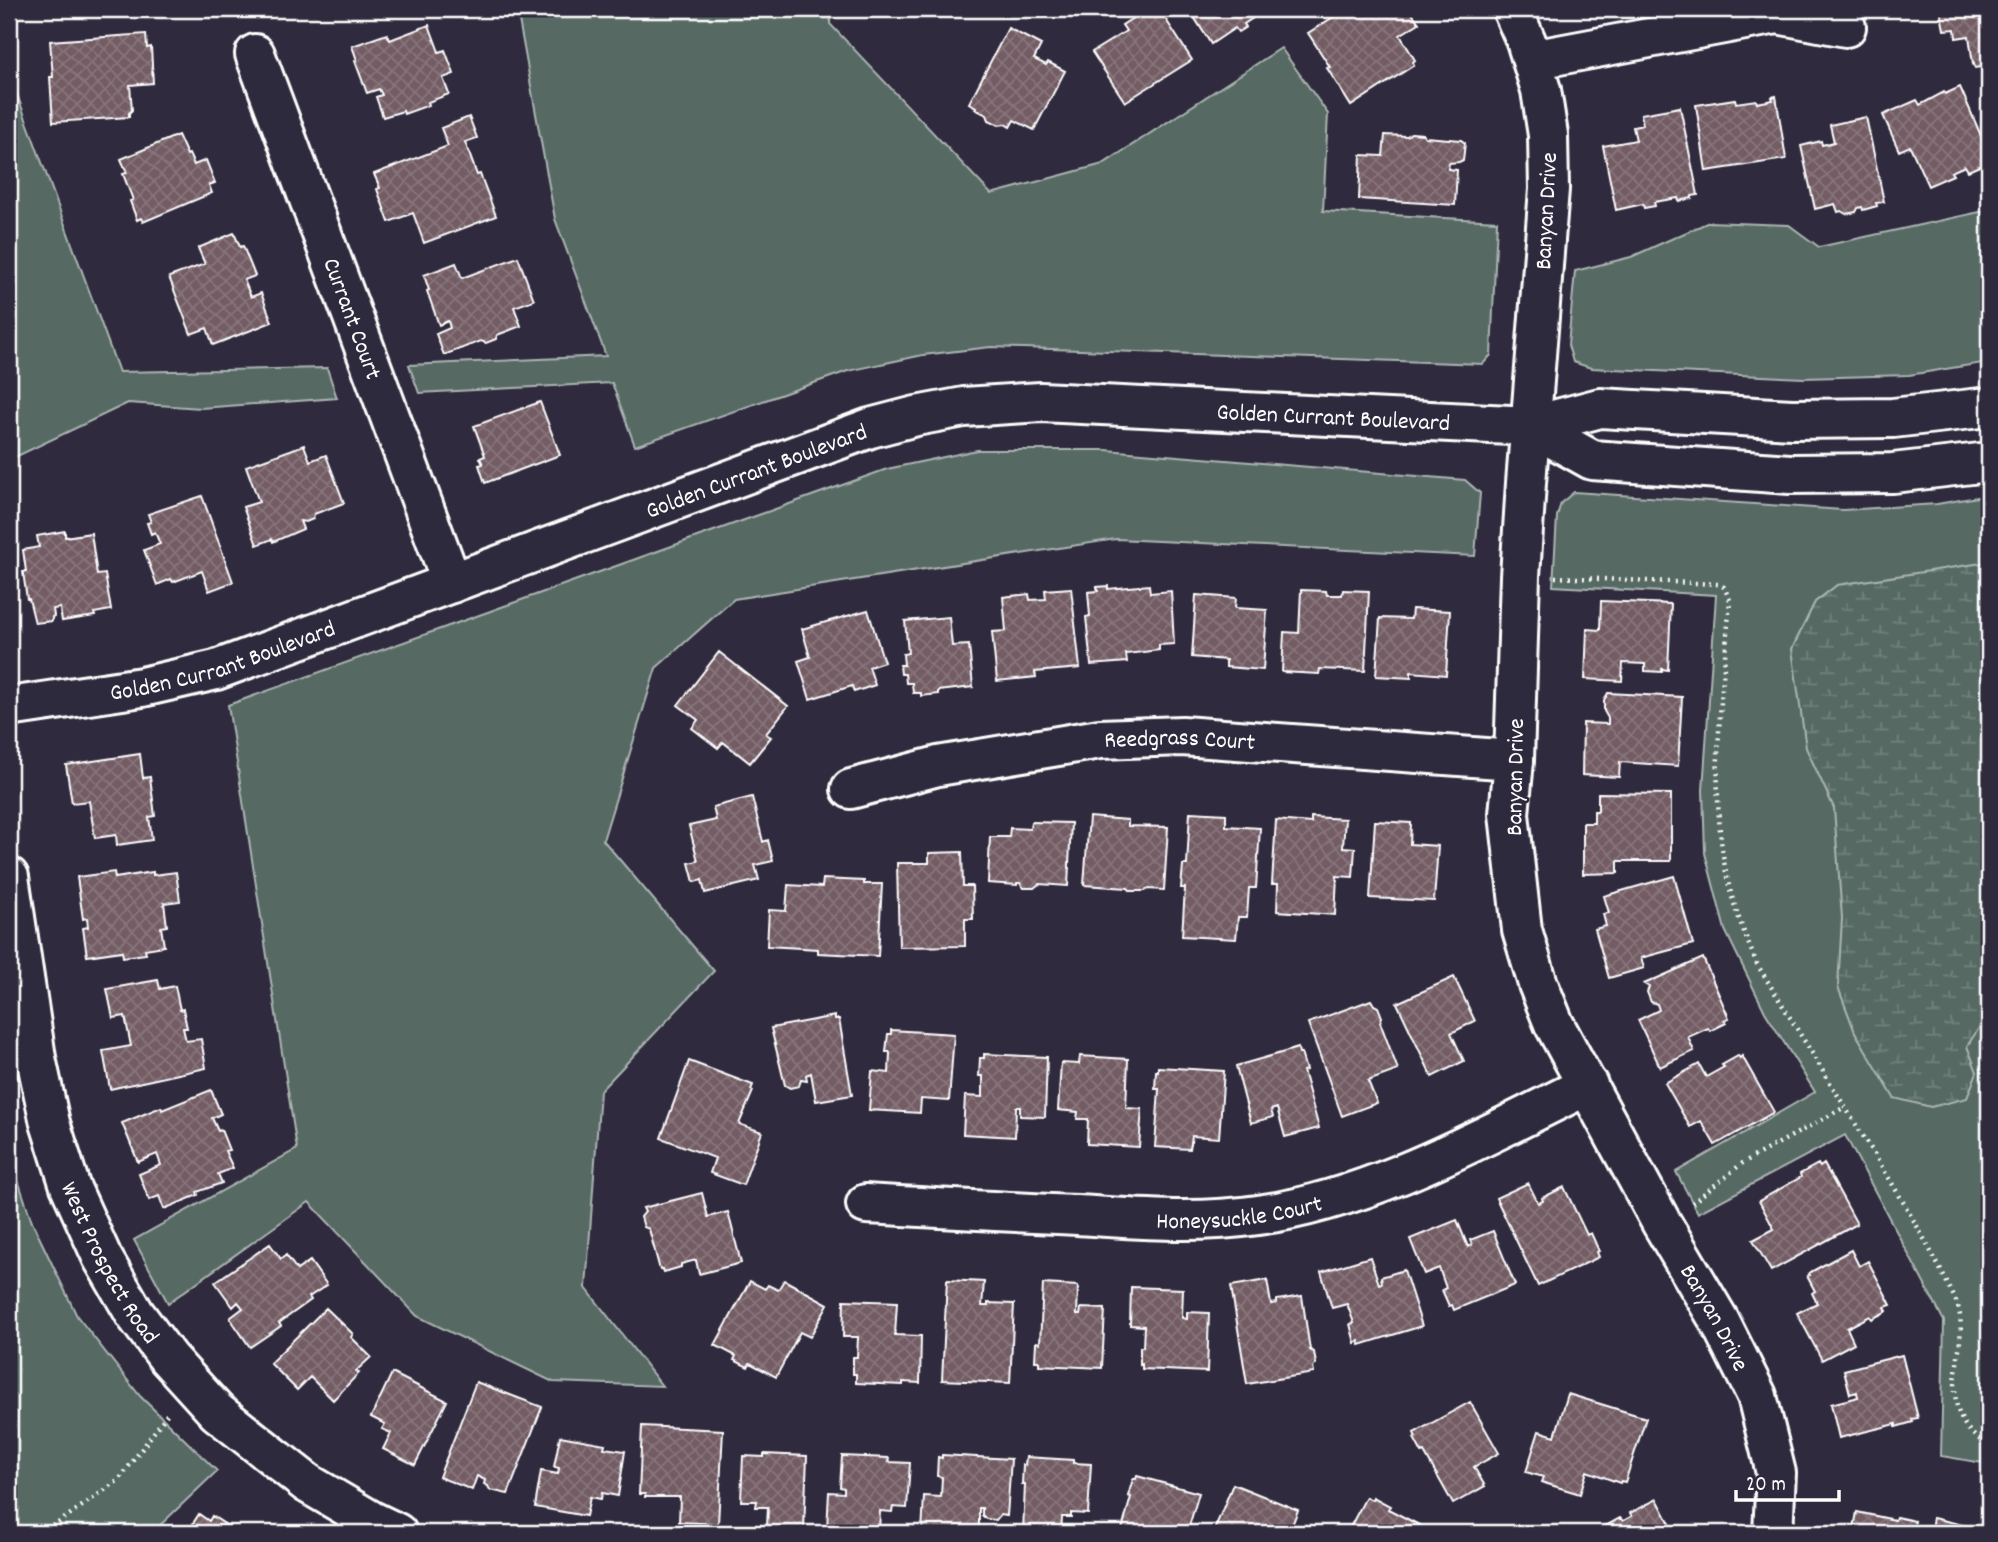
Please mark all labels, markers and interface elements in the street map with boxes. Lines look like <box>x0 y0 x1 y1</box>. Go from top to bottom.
street label: Banyan Drive <box>1528 152 1568 271</box>
street label: Currant Court <box>312 254 389 385</box>
street label: Golden Currant Boulevard <box>1216 397 1451 442</box>
street label: Golden Currant Boulevard <box>641 417 872 530</box>
street label: Golden Currant Boulevard <box>108 613 341 712</box>
street label: Banyan Drive <box>1499 718 1535 836</box>
street label: Reedgrass Court <box>1104 722 1256 761</box>
street label: West Prospect Road <box>50 1177 166 1352</box>
street label: Honeysuckle Court <box>1156 1188 1327 1240</box>
street label: Banyan Drive <box>1670 1259 1756 1378</box>
scale bar <box>1736 1458 1839 1502</box>
text: 20 m <box>1746 1471 1786 1501</box>

